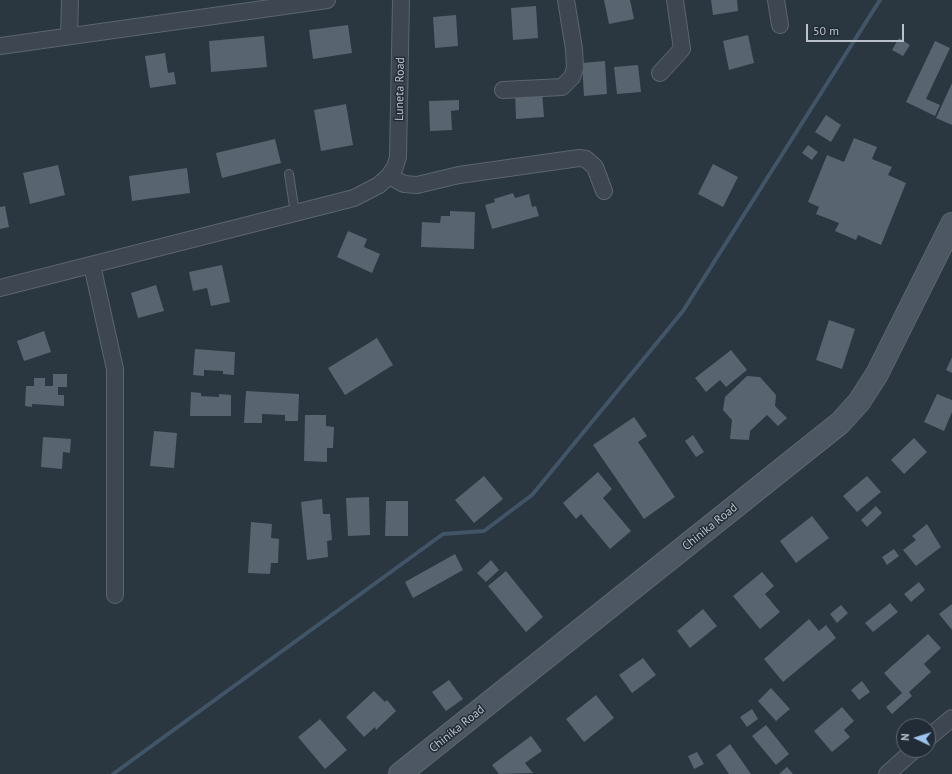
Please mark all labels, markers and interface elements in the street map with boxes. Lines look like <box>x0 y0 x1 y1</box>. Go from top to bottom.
scale bar <box>808 16 906 42</box>
text: 50 m <box>813 23 839 38</box>
street label: Luneta Road <box>392 57 408 121</box>
street label: Chinika Road <box>680 500 740 554</box>
street label: Chinika Road <box>427 702 487 756</box>
north arrow <box>896 718 936 758</box>
text: N <box>898 733 912 741</box>

